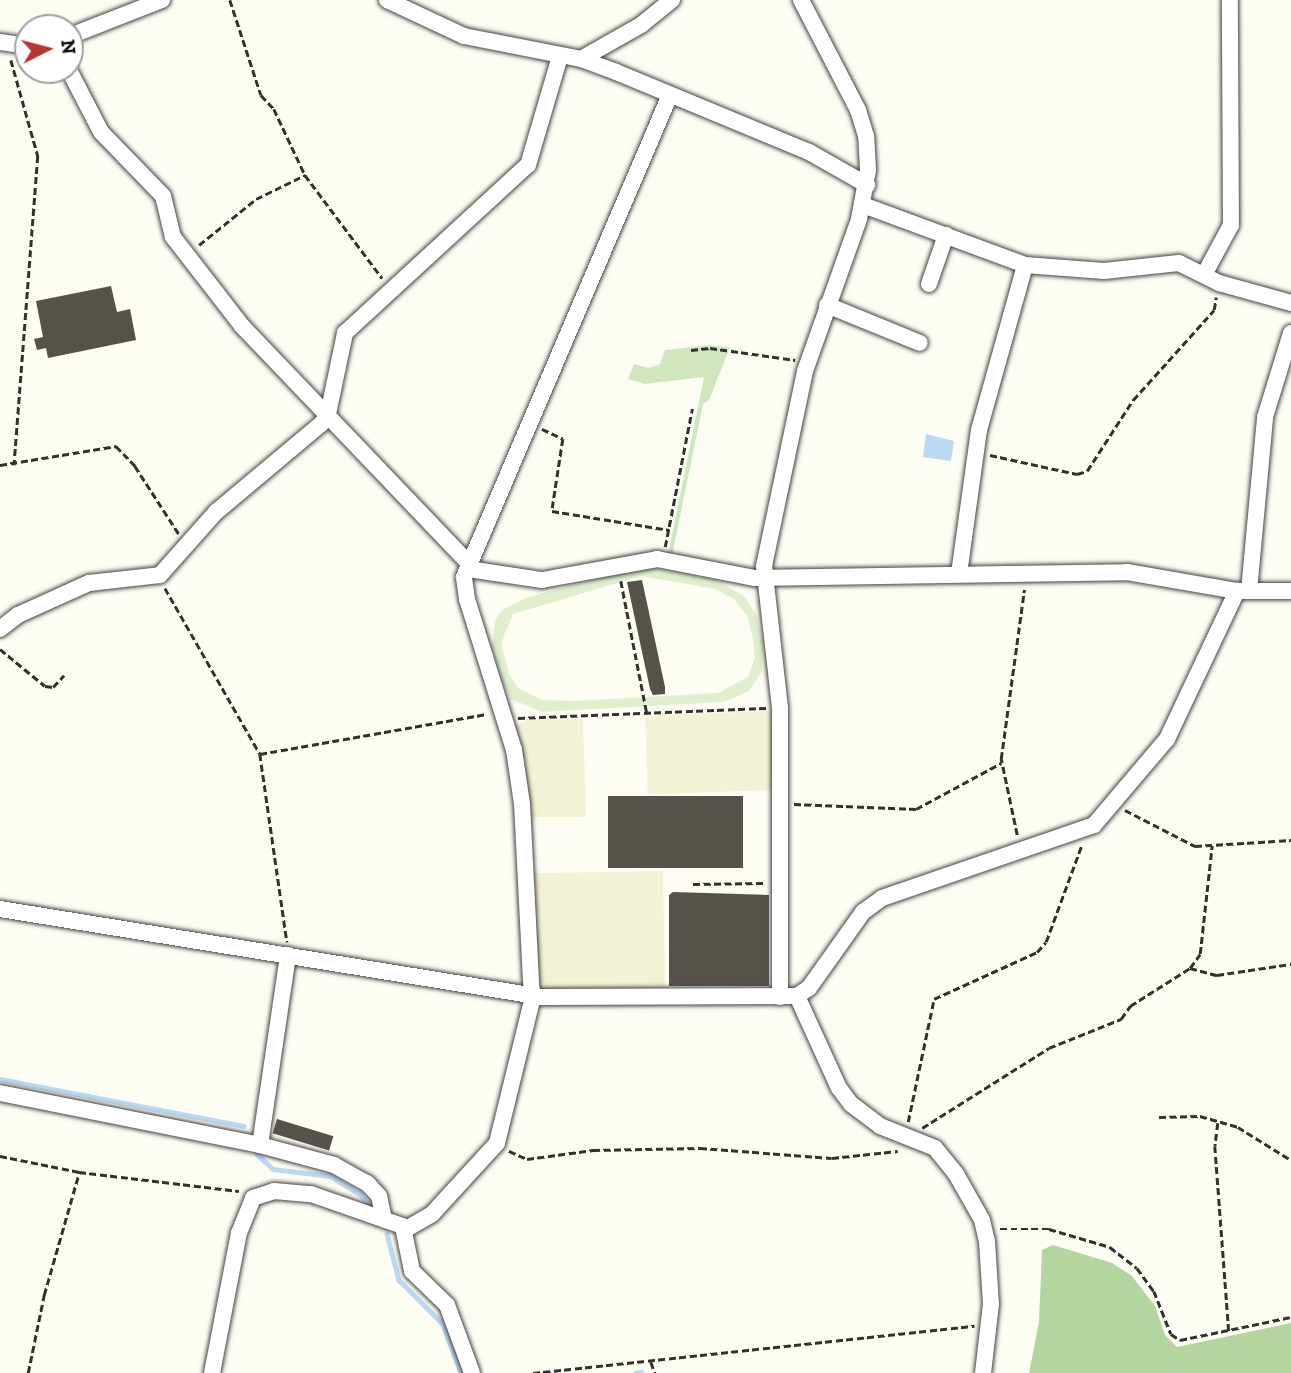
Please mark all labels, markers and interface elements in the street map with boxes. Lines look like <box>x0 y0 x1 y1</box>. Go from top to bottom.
north arrow <box>14 14 84 84</box>
text: N <box>56 39 81 55</box>

